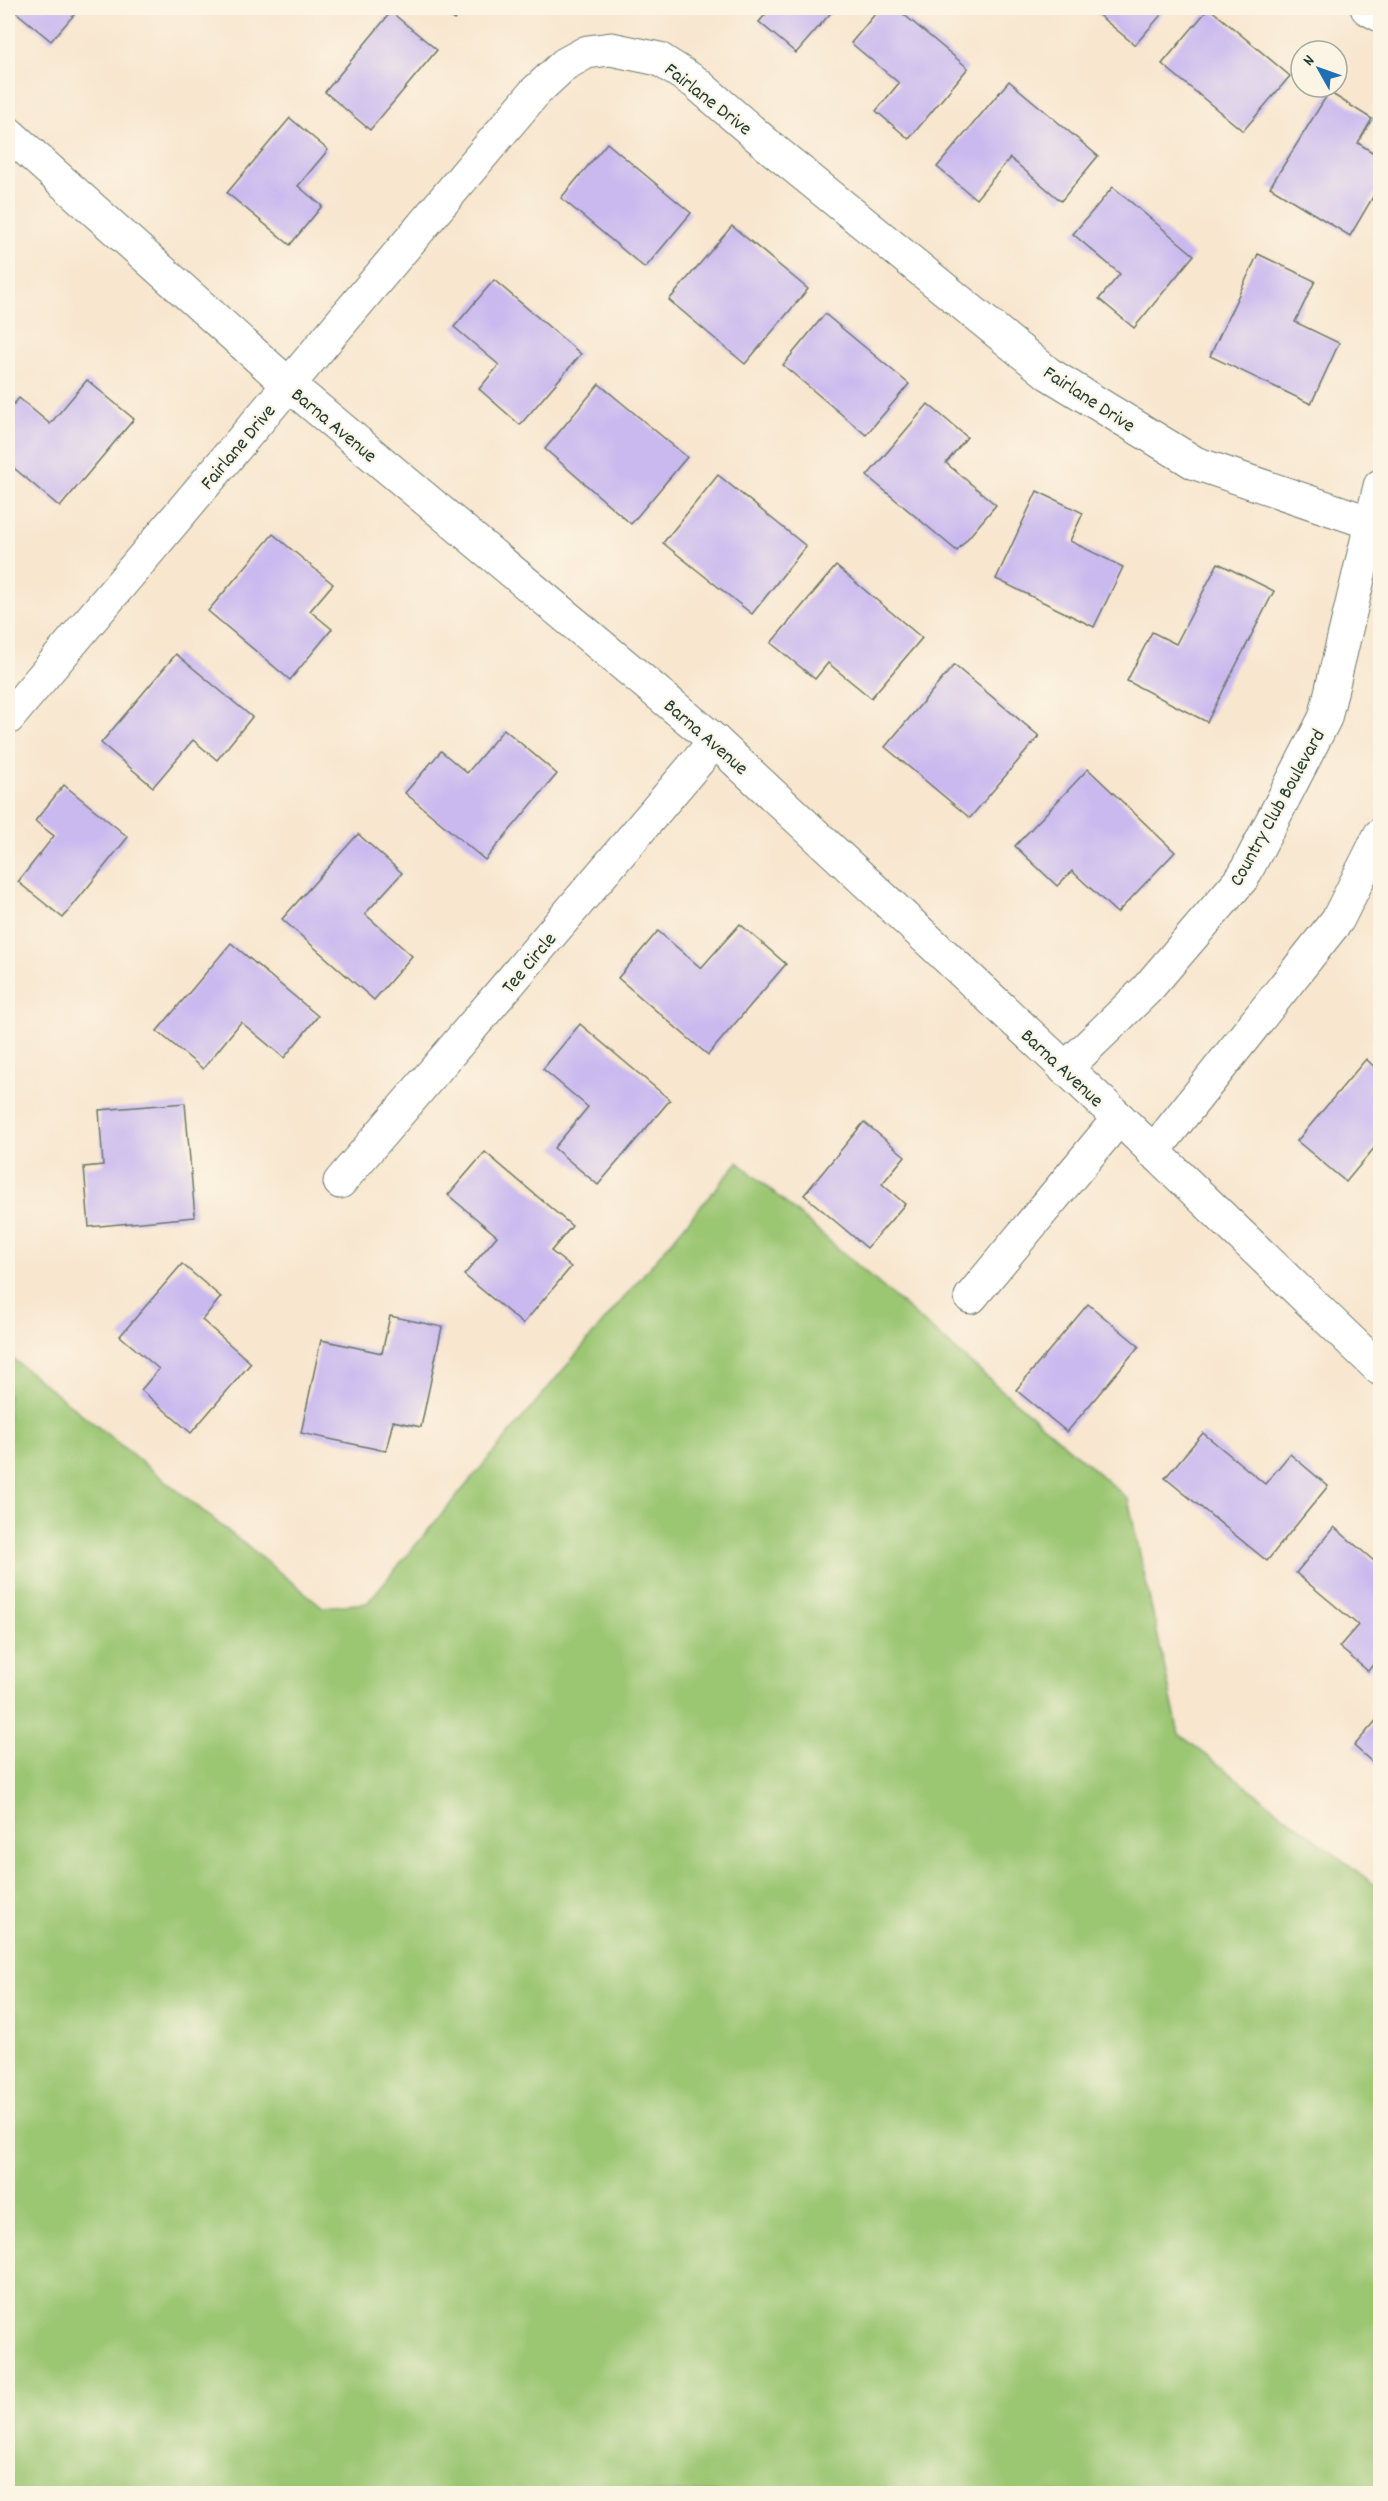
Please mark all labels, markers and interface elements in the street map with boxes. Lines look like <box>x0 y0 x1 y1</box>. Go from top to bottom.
north arrow <box>1289 39 1349 99</box>
text: N <box>1298 50 1321 71</box>
street label: Fairlane Drive <box>657 57 757 144</box>
street label: Fairlane Drive <box>1037 360 1140 441</box>
street label: Barna Avenue <box>284 382 382 471</box>
street label: Fairlane Drive <box>195 399 284 497</box>
street label: Barna Avenue <box>657 694 754 783</box>
street label: Country Club Boulevard <box>1224 725 1333 892</box>
street label: Tee Circle <box>496 927 565 1001</box>
street label: Barna Avenue <box>1013 1023 1109 1115</box>

